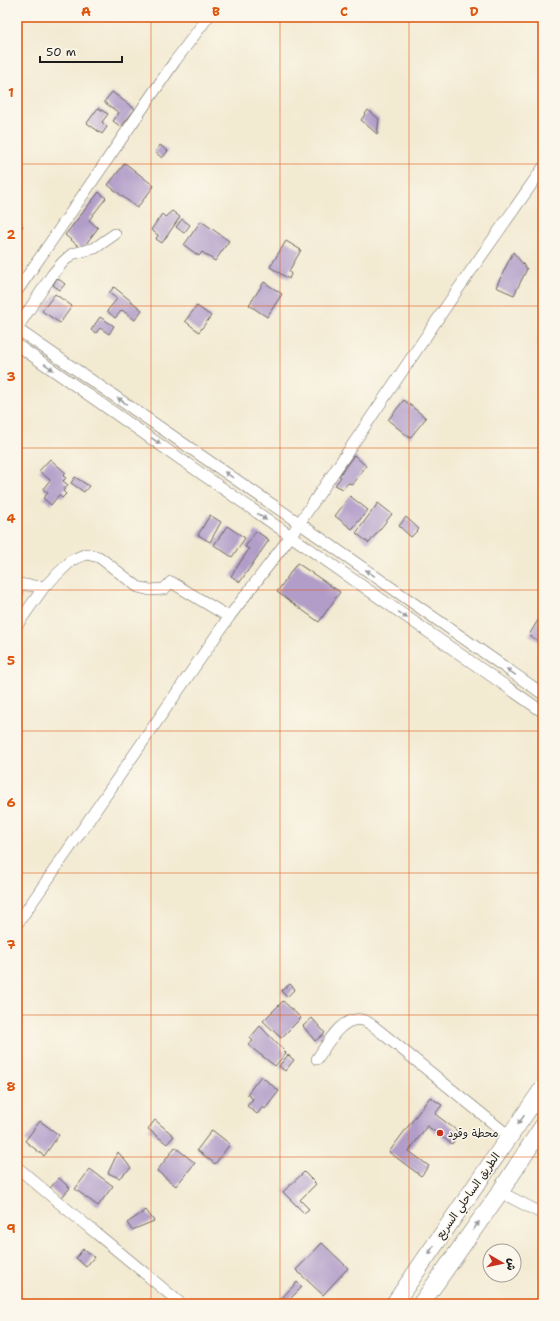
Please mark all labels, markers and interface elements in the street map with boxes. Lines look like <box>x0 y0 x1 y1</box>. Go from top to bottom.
text: A <box>81 3 91 20</box>
text: B <box>212 3 220 20</box>
text: C <box>340 3 348 20</box>
text: D <box>469 3 479 20</box>
scale bar <box>40 38 122 64</box>
text: 50 m <box>46 44 76 60</box>
text: 1 <box>8 84 14 101</box>
text: 2 <box>6 226 16 243</box>
one-way arrow <box>44 363 54 371</box>
text: 3 <box>6 368 16 385</box>
one-way arrow <box>117 397 127 405</box>
one-way arrow <box>150 437 161 445</box>
one-way arrow <box>224 471 234 479</box>
text: 4 <box>6 510 16 527</box>
one-way arrow <box>256 513 267 521</box>
one-way arrow <box>365 569 376 577</box>
one-way arrow <box>397 611 408 619</box>
text: 5 <box>7 652 15 669</box>
one-way arrow <box>506 668 516 676</box>
text: 6 <box>6 794 16 811</box>
text: 7 <box>6 936 16 953</box>
text: 8 <box>6 1078 16 1095</box>
one-way arrow <box>517 1115 525 1125</box>
place label: محطة وقود <box>448 1126 498 1141</box>
marker: محطة وقود <box>435 1128 445 1138</box>
street label: الطريق الساحلي السريع <box>433 1150 506 1244</box>
text: 9 <box>6 1220 16 1237</box>
one-way arrow <box>472 1221 480 1232</box>
north arrow <box>482 1243 522 1283</box>
one-way arrow <box>427 1245 435 1255</box>
text: ش <box>503 1257 520 1272</box>

